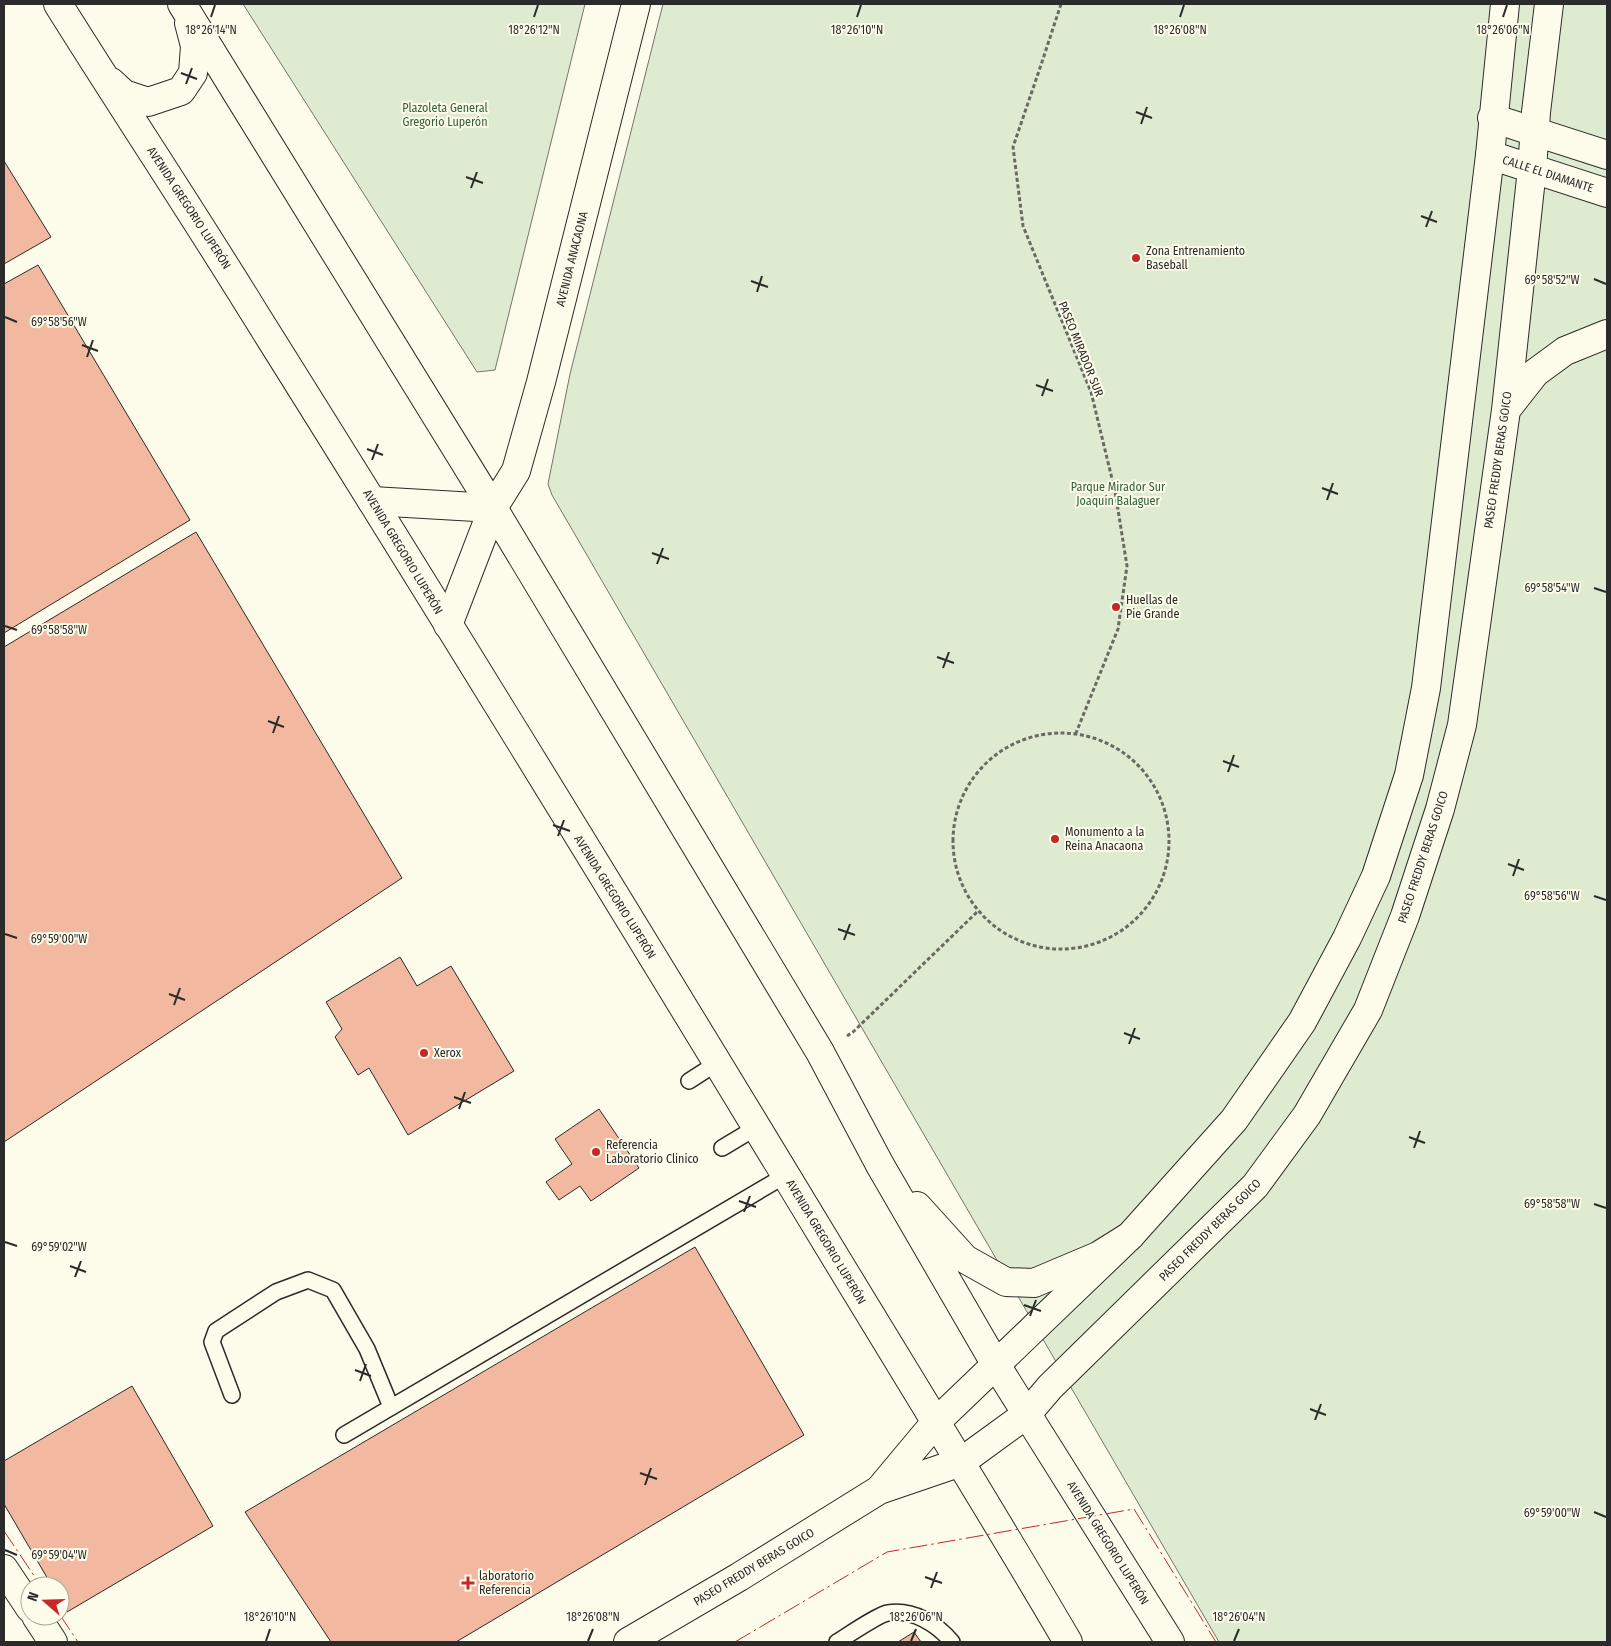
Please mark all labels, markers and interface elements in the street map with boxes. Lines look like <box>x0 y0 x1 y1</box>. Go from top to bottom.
text: 18°26'14"N <box>185 23 237 37</box>
text: 18°26'12"N <box>508 23 560 37</box>
text: 18°26'10"N <box>831 23 883 37</box>
text: 18°26'08"N <box>1153 23 1207 37</box>
text: 18°26'06"N <box>1476 23 1530 37</box>
park label: Plazoleta General Gregorio Luperón <box>402 101 488 129</box>
street label: AVENIDA GREGORIO LUPERÓN <box>144 144 235 272</box>
street label: CALLE EL DIAMANTE <box>1501 153 1596 195</box>
street label: AVENIDA ANACAONA <box>553 209 591 308</box>
place label: Zona Entrenamiento Baseball <box>1146 244 1245 272</box>
marker: Zona Entrenamiento Baseball <box>1130 252 1142 264</box>
text: 69°58'52"W <box>1524 273 1580 287</box>
street label: PASEO MIRADOR SUR <box>1055 299 1107 399</box>
text: 69°58'56"W <box>31 315 87 329</box>
street label: PASEO FREDDY BERAS GOICO <box>1481 391 1515 529</box>
park label: Parque Mirador Sur Joaquín Balaguer <box>1071 480 1166 508</box>
street label: AVENIDA GREGORIO LUPERÓN <box>360 487 447 617</box>
text: 69°58'54"W <box>1524 581 1580 595</box>
place label: Huellas de Pie Grande <box>1126 593 1179 621</box>
marker: Huellas de Pie Grande <box>1110 601 1122 613</box>
text: 69°58'58"W <box>31 623 87 637</box>
street label: PASEO FREDDY BERAS GOICO <box>1395 789 1451 925</box>
place label: Monumento a la Reina Anacaona <box>1065 825 1145 853</box>
street label: AVENIDA GREGORIO LUPERÓN <box>571 832 660 961</box>
marker: Monumento a la Reina Anacaona <box>1049 833 1061 845</box>
text: 69°58'56"W <box>1524 889 1580 903</box>
text: 69°59'00"W <box>31 932 87 946</box>
place label: Xerox <box>434 1046 462 1060</box>
marker: Xerox <box>418 1047 430 1059</box>
place label: Referencia Laboratorio Clinico <box>606 1138 699 1166</box>
marker: Referencia Laboratorio Clinico <box>590 1146 602 1158</box>
street label: PASEO FREDDY BERAS GOICO <box>1156 1176 1264 1284</box>
street label: AVENIDA GREGORIO LUPERÓN <box>783 1177 870 1307</box>
text: 69°58'58"W <box>1524 1197 1580 1211</box>
text: 69°59'02"W <box>31 1240 87 1254</box>
street label: AVENIDA GREGORIO LUPERÓN <box>1064 1478 1153 1607</box>
text: 69°59'00"W <box>1524 1506 1580 1520</box>
street label: PASEO FREDDY BERAS GOICO <box>691 1525 817 1609</box>
text: 69°59'04"W <box>31 1548 87 1562</box>
place label: laboratorio Referencia <box>479 1569 534 1597</box>
north arrow <box>20 1576 70 1626</box>
marker: laboratorio Referencia <box>461 1576 475 1590</box>
text: N <box>24 1590 43 1604</box>
text: 18°26'10"N <box>244 1610 296 1624</box>
text: 18°26'08"N <box>566 1610 620 1624</box>
text: 18°26'06"N <box>889 1610 943 1624</box>
text: 18°26'04"N <box>1213 1610 1265 1624</box>

